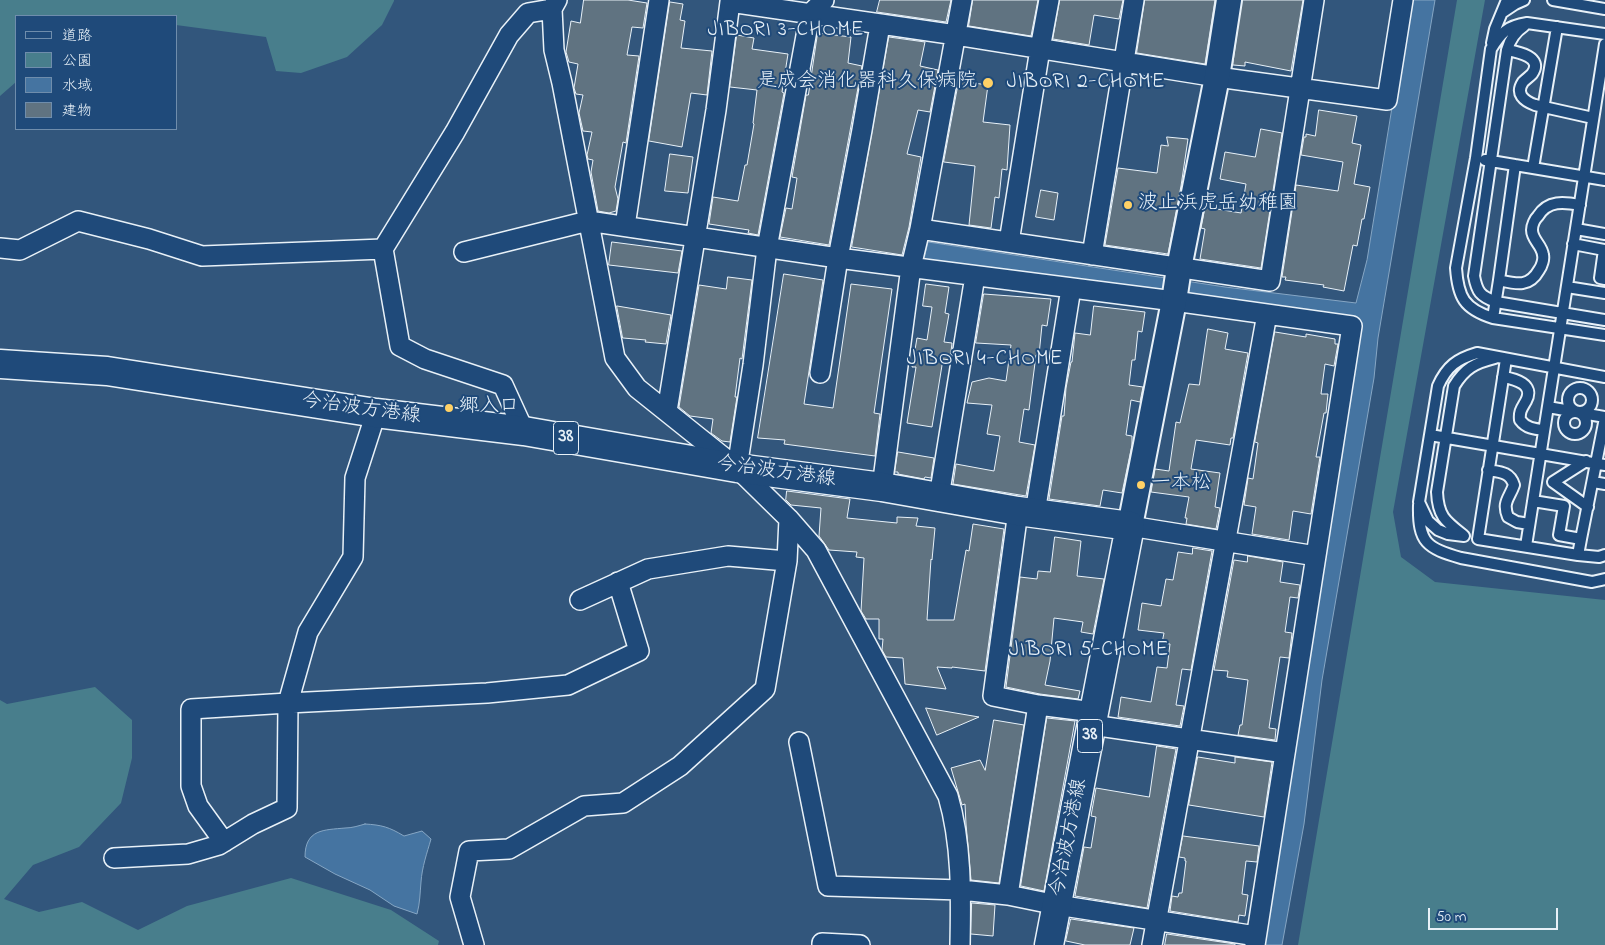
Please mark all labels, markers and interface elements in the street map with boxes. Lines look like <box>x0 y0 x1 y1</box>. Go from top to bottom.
legend <box>15 15 178 130</box>
district label: JIBORI 3-CHOME <box>706 19 866 45</box>
text: 道路 <box>62 25 92 47</box>
text: 公園 <box>62 50 92 72</box>
place label: 是成会消化器科久保病院 <box>757 71 977 95</box>
district label: JIBORI 2-CHOME <box>1005 71 1167 97</box>
text: 水域 <box>62 75 92 97</box>
marker: 是成会消化器科久保病院 <box>981 76 995 90</box>
text: 建物 <box>62 100 92 122</box>
place label: 波止浜虎岳幼稚園 <box>1138 193 1298 217</box>
marker: 波止浜虎岳幼稚園 <box>1122 199 1134 211</box>
district label: JIBORI 4-CHOME <box>905 348 1065 374</box>
street label: 今治波方港線 <box>300 390 422 430</box>
place label: 郷入口 <box>459 396 519 420</box>
marker: 郷入口 <box>443 402 455 414</box>
road number: 38 <box>554 422 578 454</box>
street label: 今治波方港線 <box>715 453 837 493</box>
place label: 一本松 <box>1151 473 1211 497</box>
marker: 一本松 <box>1135 479 1147 491</box>
district label: JIBORI 5-CHOME <box>1007 639 1171 665</box>
road number: 38 <box>1078 719 1102 752</box>
street label: 今治波方港線 <box>1047 777 1093 899</box>
scale bar <box>1430 898 1560 930</box>
text: 50 m <box>1436 906 1466 928</box>

